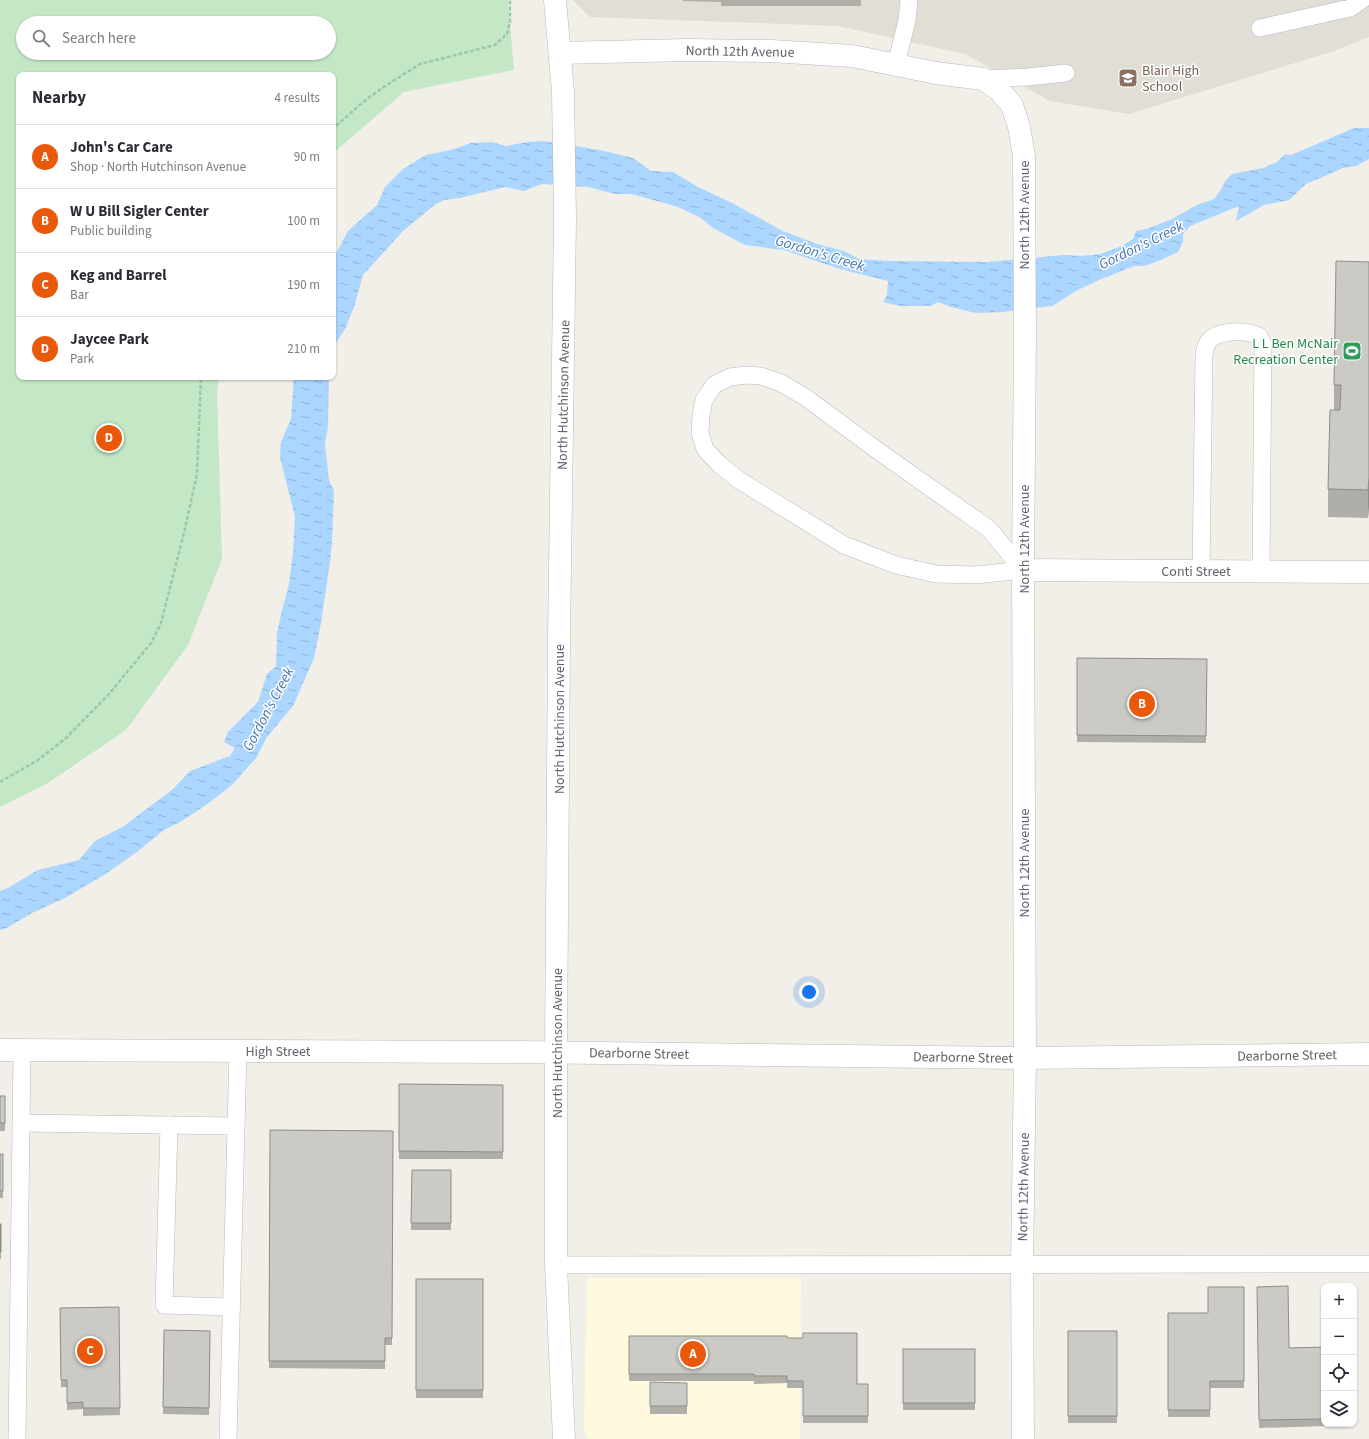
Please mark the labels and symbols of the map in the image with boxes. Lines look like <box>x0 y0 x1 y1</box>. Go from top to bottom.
street label: North 12th Avenue <box>685 41 795 63</box>
place label: Blair High School <box>1142 61 1199 97</box>
school or university icon: Blair High School <box>1117 67 1139 89</box>
street label: North 12th Avenue <box>1015 161 1035 269</box>
water label: Gordon's Creek <box>1095 215 1188 275</box>
water label: Gordon's Creek <box>773 230 868 277</box>
street label: North Hutchinson Avenue <box>553 320 575 470</box>
place label: L L Ben McNair Recreation Center <box>1233 334 1338 370</box>
sports icon: L L Ben McNair Recreation Center <box>1341 340 1363 362</box>
pin: D <box>96 423 122 453</box>
street label: North 12th Avenue <box>1015 485 1035 593</box>
street label: Conti Street <box>1161 562 1231 582</box>
street label: North Hutchinson Avenue <box>550 644 570 794</box>
water label: Gordon's Creek <box>238 663 300 755</box>
pin: B <box>1129 689 1155 719</box>
street label: North 12th Avenue <box>1015 809 1035 917</box>
street label: North Hutchinson Avenue <box>548 968 568 1118</box>
your location <box>799 982 819 1002</box>
street label: High Street <box>245 1042 311 1062</box>
street label: Dearborne Street <box>589 1043 689 1065</box>
street label: Dearborne Street <box>1237 1045 1337 1067</box>
street label: Dearborne Street <box>913 1047 1013 1069</box>
street label: North 12th Avenue <box>1013 1132 1035 1242</box>
pin: C <box>77 1336 103 1366</box>
pin: A <box>680 1339 706 1369</box>

